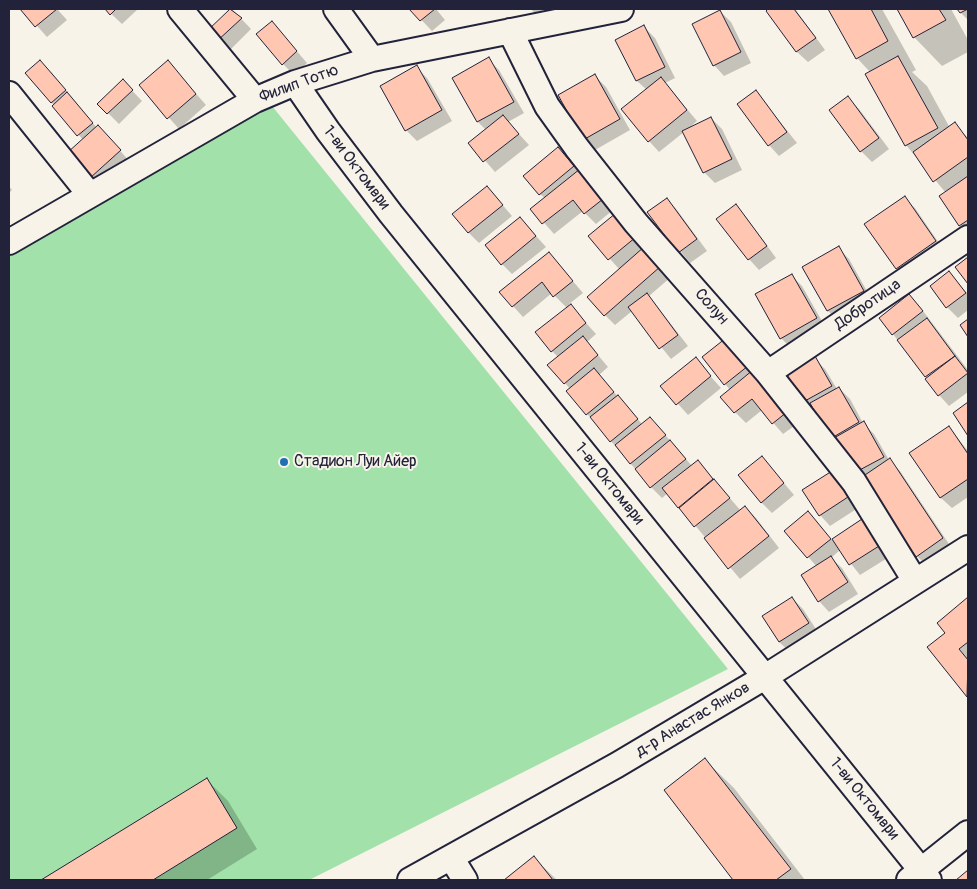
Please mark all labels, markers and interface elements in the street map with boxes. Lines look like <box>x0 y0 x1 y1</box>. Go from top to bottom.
street label: Филип Тотю <box>257 61 341 107</box>
street label: 1-ви Октомври <box>318 122 394 214</box>
street label: Добротица <box>831 275 905 335</box>
street label: Солун <box>690 285 732 329</box>
street label: 1-ви Октомври <box>570 439 648 529</box>
place label: Стадион Луи Айер <box>294 452 417 472</box>
marker: Стадион Луи Айер <box>278 456 290 468</box>
street label: д-р Анастас Янков <box>632 678 754 762</box>
street label: 1-ви Октомври <box>825 754 903 844</box>

